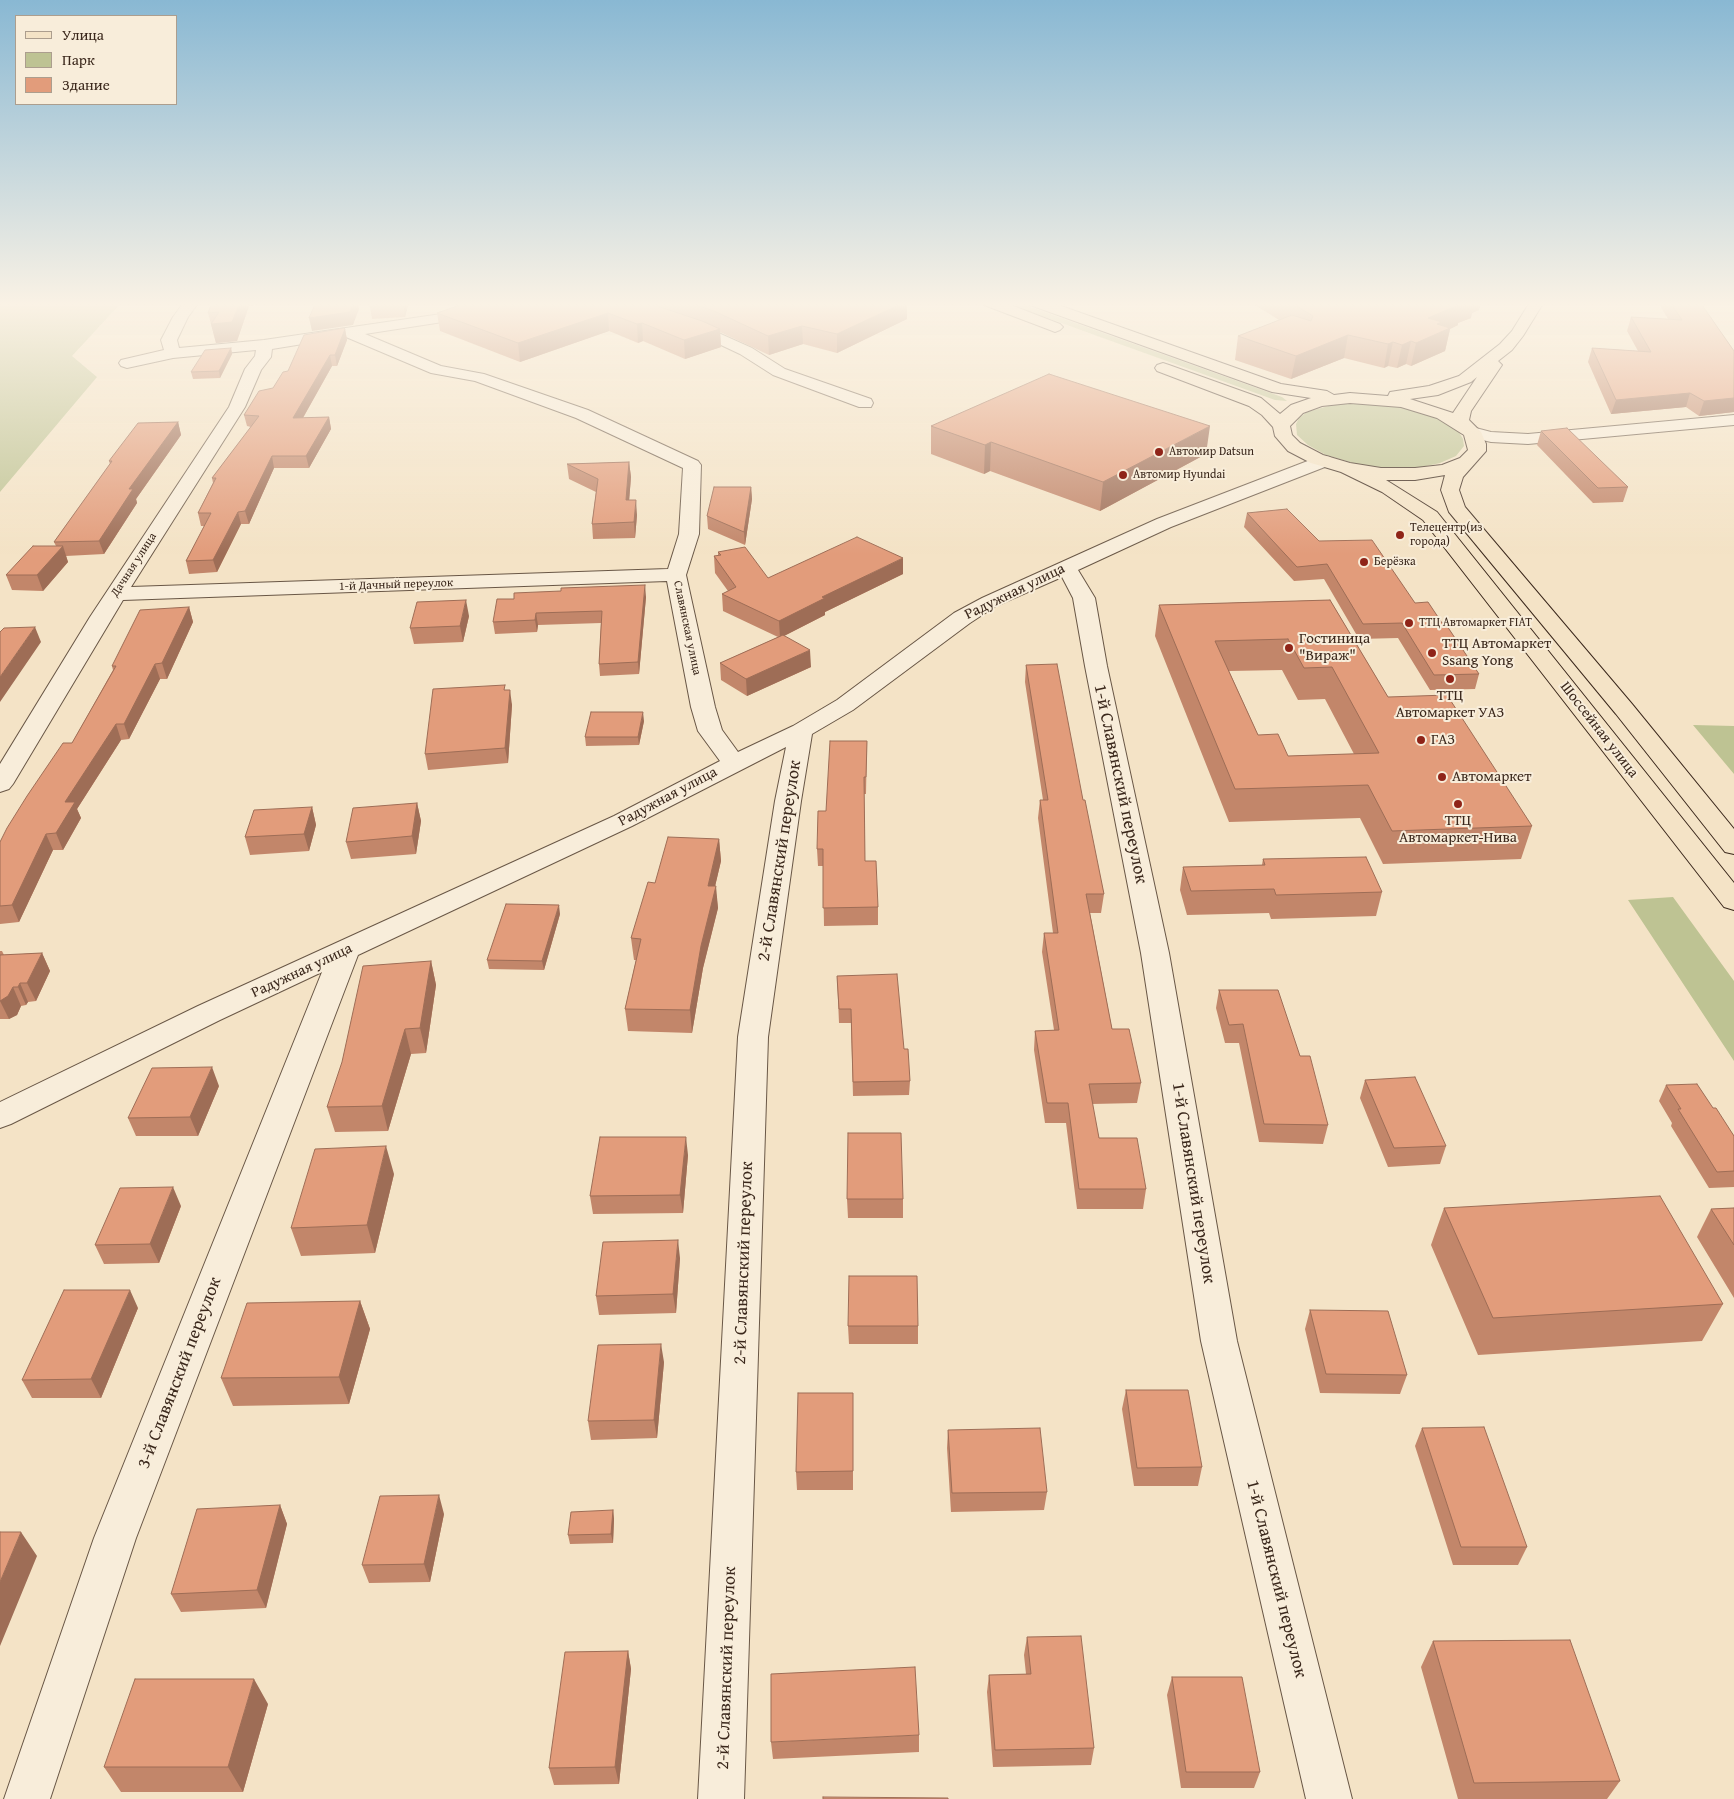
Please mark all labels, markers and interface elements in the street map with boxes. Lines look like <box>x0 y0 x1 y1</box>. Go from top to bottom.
legend <box>15 15 178 105</box>
text: Улица <box>62 24 104 45</box>
text: Парк <box>62 49 95 70</box>
text: Здание <box>62 74 110 95</box>
place label: Автомир Datsun <box>1169 445 1254 459</box>
marker: Автомир Datsun <box>1153 446 1165 458</box>
place label: Автомир Hyundai <box>1133 468 1225 482</box>
marker: Автомир Hyundai <box>1117 469 1129 481</box>
place label: Телецентр(из города) <box>1410 521 1482 549</box>
marker: Телецентр(из города) <box>1394 529 1406 541</box>
street label: Дачная улица <box>108 530 160 600</box>
place label: Берёзка <box>1374 555 1416 569</box>
marker: Берёзка <box>1358 556 1370 568</box>
street label: Радужная улица <box>962 560 1068 624</box>
street label: 1-й Дачный переулок <box>339 576 453 594</box>
street label: Славянская улица <box>670 579 704 677</box>
place label: ТТЦ Автомаркет FIAT <box>1419 616 1532 630</box>
marker: ТТЦ Автомаркет FIAT <box>1403 617 1415 629</box>
place label: Гостиница "Вираж" <box>1299 630 1370 665</box>
place label: ТТЦ Автомаркет Ssang Yong <box>1442 635 1551 670</box>
marker: Гостиница "Вираж" <box>1283 642 1295 654</box>
marker: ТТЦ Автомаркет Ssang Yong <box>1426 647 1438 659</box>
marker: ТТЦ Автомаркет УАЗ <box>1444 673 1456 685</box>
street label: Шоссейная улица <box>1556 678 1642 782</box>
street label: 1-й Славянский переулок <box>1088 682 1152 886</box>
place label: ТТЦ Автомаркет УАЗ <box>1396 687 1504 722</box>
place label: ГАЗ <box>1431 731 1455 749</box>
marker: ГАЗ <box>1415 734 1427 746</box>
street label: 2-й Славянский переулок <box>753 759 807 963</box>
street label: Радужная улица <box>616 763 720 831</box>
place label: Автомаркет <box>1452 768 1531 786</box>
marker: Автомаркет <box>1436 771 1448 783</box>
marker: ТТЦ Автомаркет-Нива <box>1452 798 1464 810</box>
place label: ТТЦ Автомаркет-Нива <box>1399 812 1517 847</box>
street label: Радужная улица <box>249 940 355 1002</box>
street label: 1-й Славянский переулок <box>1166 1081 1220 1285</box>
street label: 2-й Славянский переулок <box>730 1161 758 1365</box>
street label: 3-й Славянский переулок <box>133 1274 227 1472</box>
street label: 1-й Славянский переулок <box>1241 1478 1311 1680</box>
street label: 2-й Славянский переулок <box>713 1566 741 1770</box>

